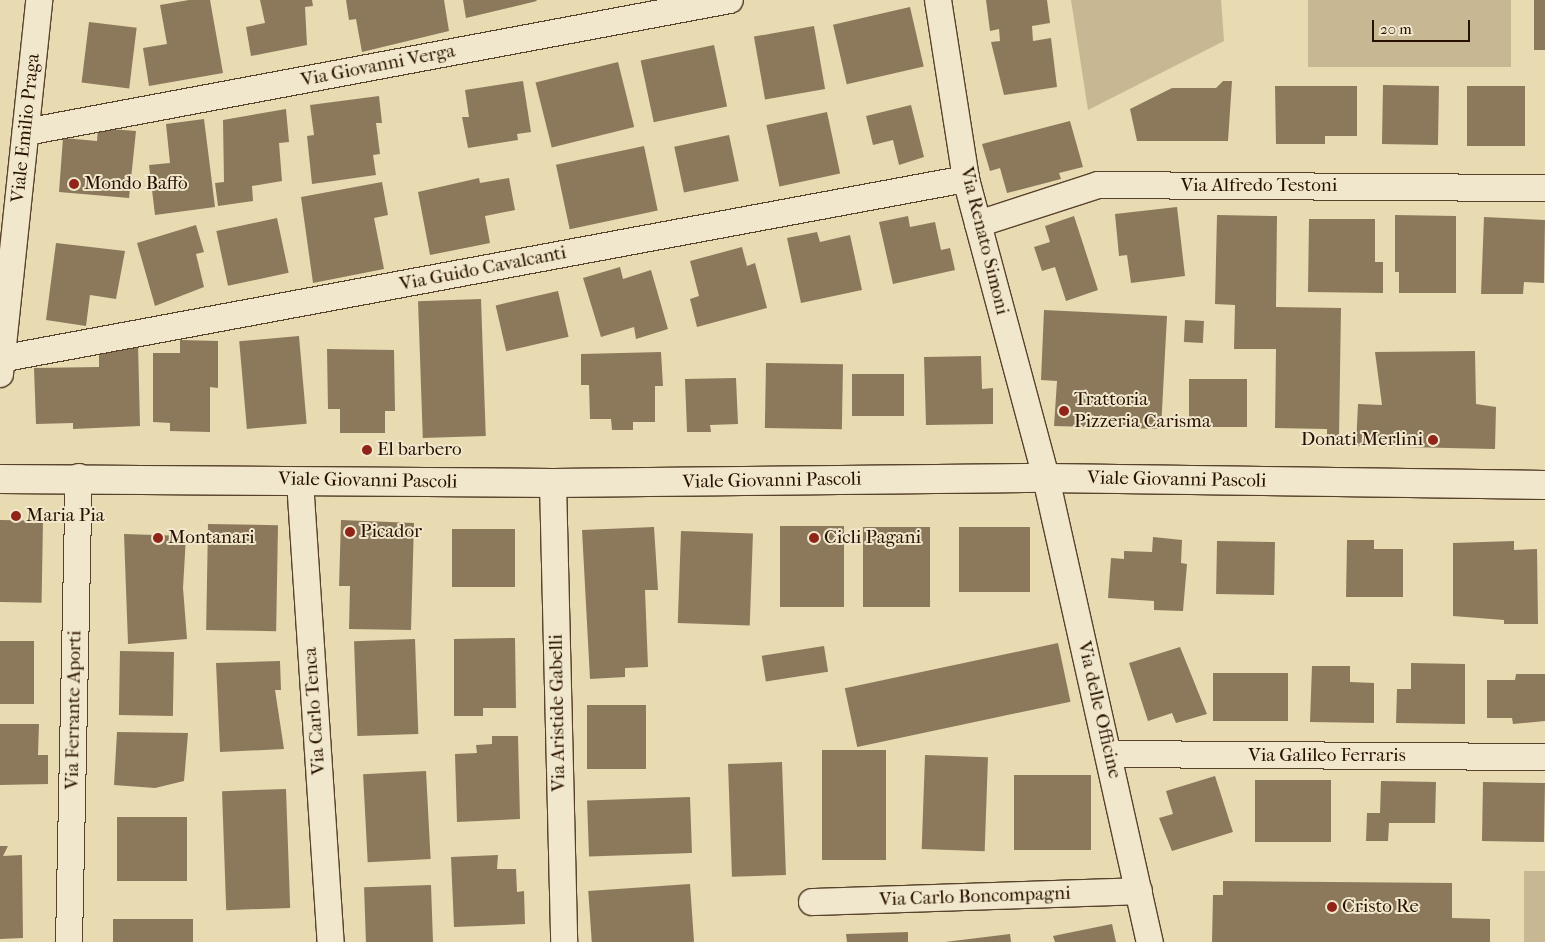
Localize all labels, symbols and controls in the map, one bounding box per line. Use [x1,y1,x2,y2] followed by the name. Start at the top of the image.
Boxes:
[1375,10,1472,42] scale bar
[1380,20,1412,38] text: 20 m
[299,40,457,92] street label: Via Giovanni Verga
[7,52,45,204] street label: Viale Emilio Praga
[955,165,1013,317] street label: Via Renato Simoni
[84,173,188,195] place label: Mondo Baffo
[1181,175,1337,197] street label: Via Alfredo Testoni
[68,178,80,190] marker: Mondo Baffo
[398,242,568,296] street label: Via Guido Cavalcanti
[1074,389,1211,433] place label: Trattoria Pizzeria Carisma
[1058,405,1070,417] marker: Trattoria Pizzeria Carisma
[1301,429,1423,451] place label: Donati Merlini
[1427,434,1439,446] marker: Donati Merlini
[377,439,462,461] place label: El barbero
[361,444,373,456] marker: El barbero
[1087,467,1267,493] street label: Viale Giovanni Pascoli
[278,468,458,494] street label: Viale Giovanni Pascoli
[682,468,862,494] street label: Viale Giovanni Pascoli
[26,505,105,527] place label: Maria Pia
[10,510,22,522] marker: Maria Pia
[360,521,422,543] place label: Picador
[344,526,356,538] marker: Picador
[168,527,255,549] place label: Montanari
[824,527,921,549] place label: Cicli Pagani
[152,532,164,544] marker: Montanari
[808,532,820,544] marker: Cicli Pagani
[61,630,87,790] street label: Via Ferrante Aporti
[545,634,571,792] street label: Via Aristide Gabelli
[1072,639,1126,781] street label: Via delle Officine
[299,646,331,776] street label: Via Carlo Tenca
[1248,745,1406,767] street label: Via Galileo Ferraris
[879,882,1071,912] street label: Via Carlo Boncompagni
[1342,896,1419,918] place label: Cristo Re
[1326,901,1338,913] marker: Cristo Re

